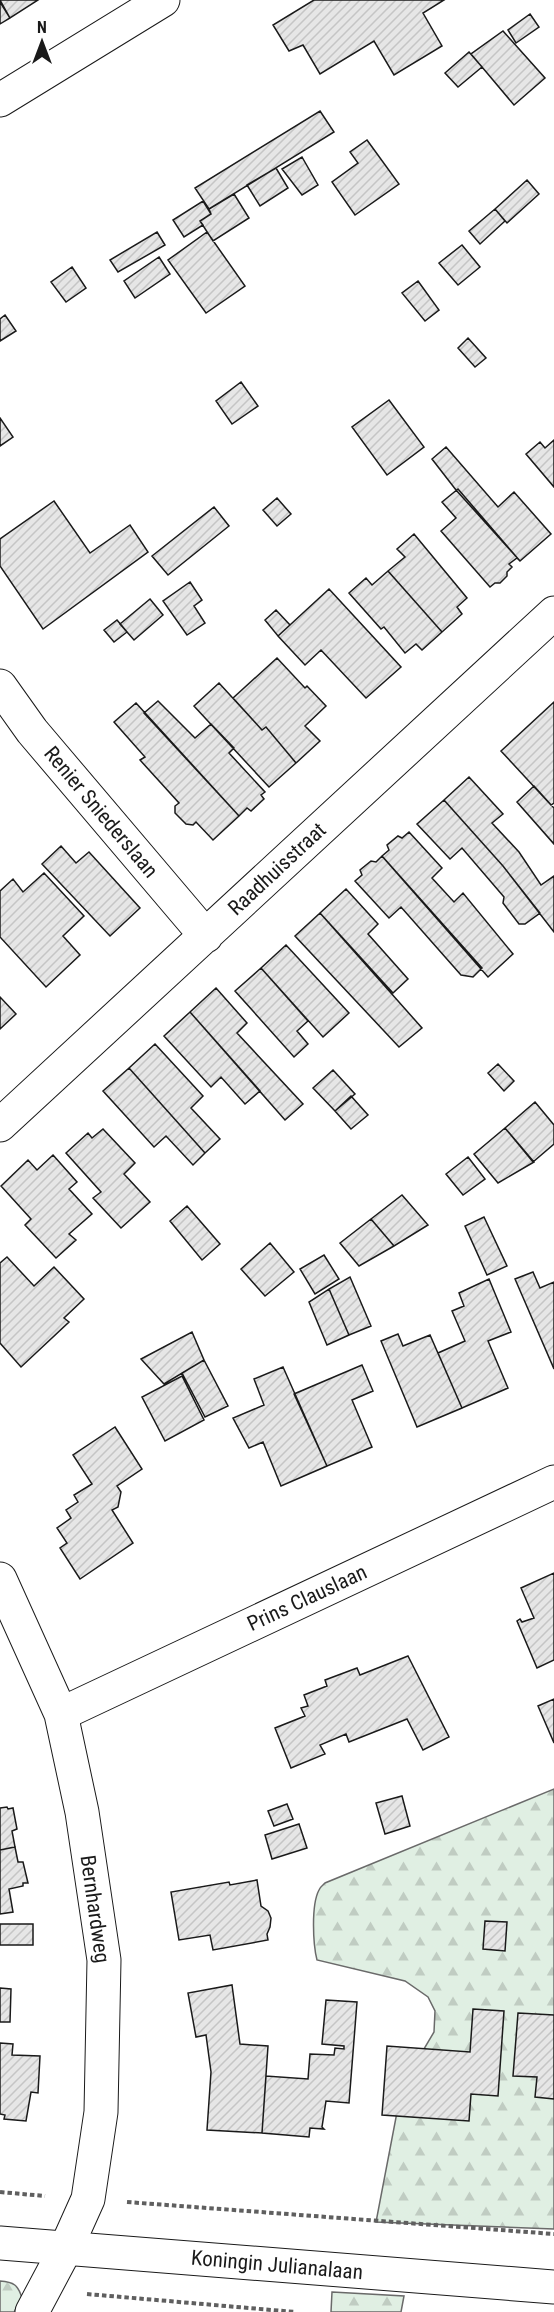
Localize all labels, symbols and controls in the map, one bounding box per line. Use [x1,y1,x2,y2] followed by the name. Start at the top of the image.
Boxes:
[12,12,72,72] north arrow
[37,18,47,37] text: N
[39,741,163,883] street label: Renier Sniederslaan
[223,818,331,920] street label: Raadhuisstraat
[243,1560,371,1636] street label: Prins Clauslaan
[76,1854,114,1964] street label: Bernhardweg
[190,2246,364,2284] street label: Koningin Julianalaan

